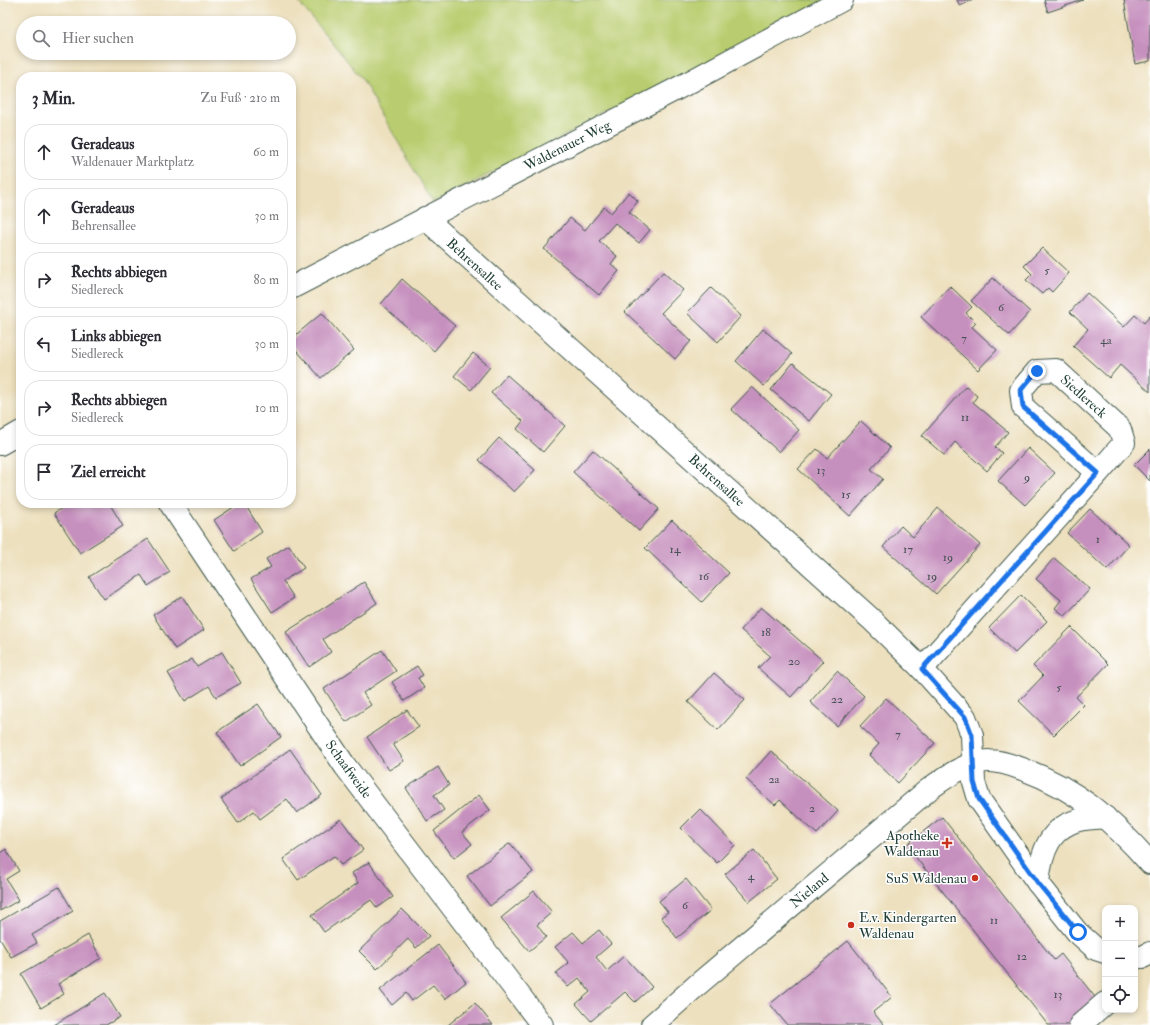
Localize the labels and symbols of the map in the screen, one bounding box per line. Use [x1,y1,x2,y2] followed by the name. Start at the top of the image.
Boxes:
[520,116,614,175] street label: Waldenauer Weg
[443,235,506,294] street label: Behrensallee
[1044,263,1050,278] house number: 5
[998,300,1005,315] house number: 6
[961,331,967,346] house number: 7
[1100,333,1113,348] house number: 4a
[1028,362,1046,380] route end
[1057,371,1111,422] street label: Siedlereck
[961,410,969,425] house number: 11
[685,451,748,510] street label: Behrensallee
[817,463,825,478] house number: 13
[1023,470,1030,485] house number: 9
[841,487,851,502] house number: 15
[1096,532,1100,547] house number: 1
[670,542,681,557] house number: 14
[903,542,913,557] house number: 17
[943,550,953,565] house number: 19
[699,569,710,584] house number: 16
[927,569,937,584] house number: 19
[761,625,771,640] house number: 18
[788,654,800,669] house number: 20
[1056,680,1062,695] house number: 5
[831,692,843,707] house number: 22
[895,727,901,742] house number: 7
[322,737,375,802] street label: Schaafweide
[768,772,781,787] house number: 2a
[809,801,815,816] house number: 2
[883,827,939,860] place label: Apotheke Waldenau
[942,838,952,848] marker: Apotheke Waldenau
[748,869,755,884] house number: 4
[786,869,832,911] street label: Nieland
[886,870,967,887] place label: SuS Waldenau
[970,873,980,883] marker: SuS Waldenau
[682,898,689,913] house number: 6
[858,909,957,942] place label: E.v. Kindergarten Waldenau
[990,913,998,928] house number: 11
[846,920,856,930] marker: E.v. Kindergarten Waldenau
[1069,923,1087,941] route start
[1017,949,1027,964] house number: 12
[1054,987,1062,1002] house number: 13

